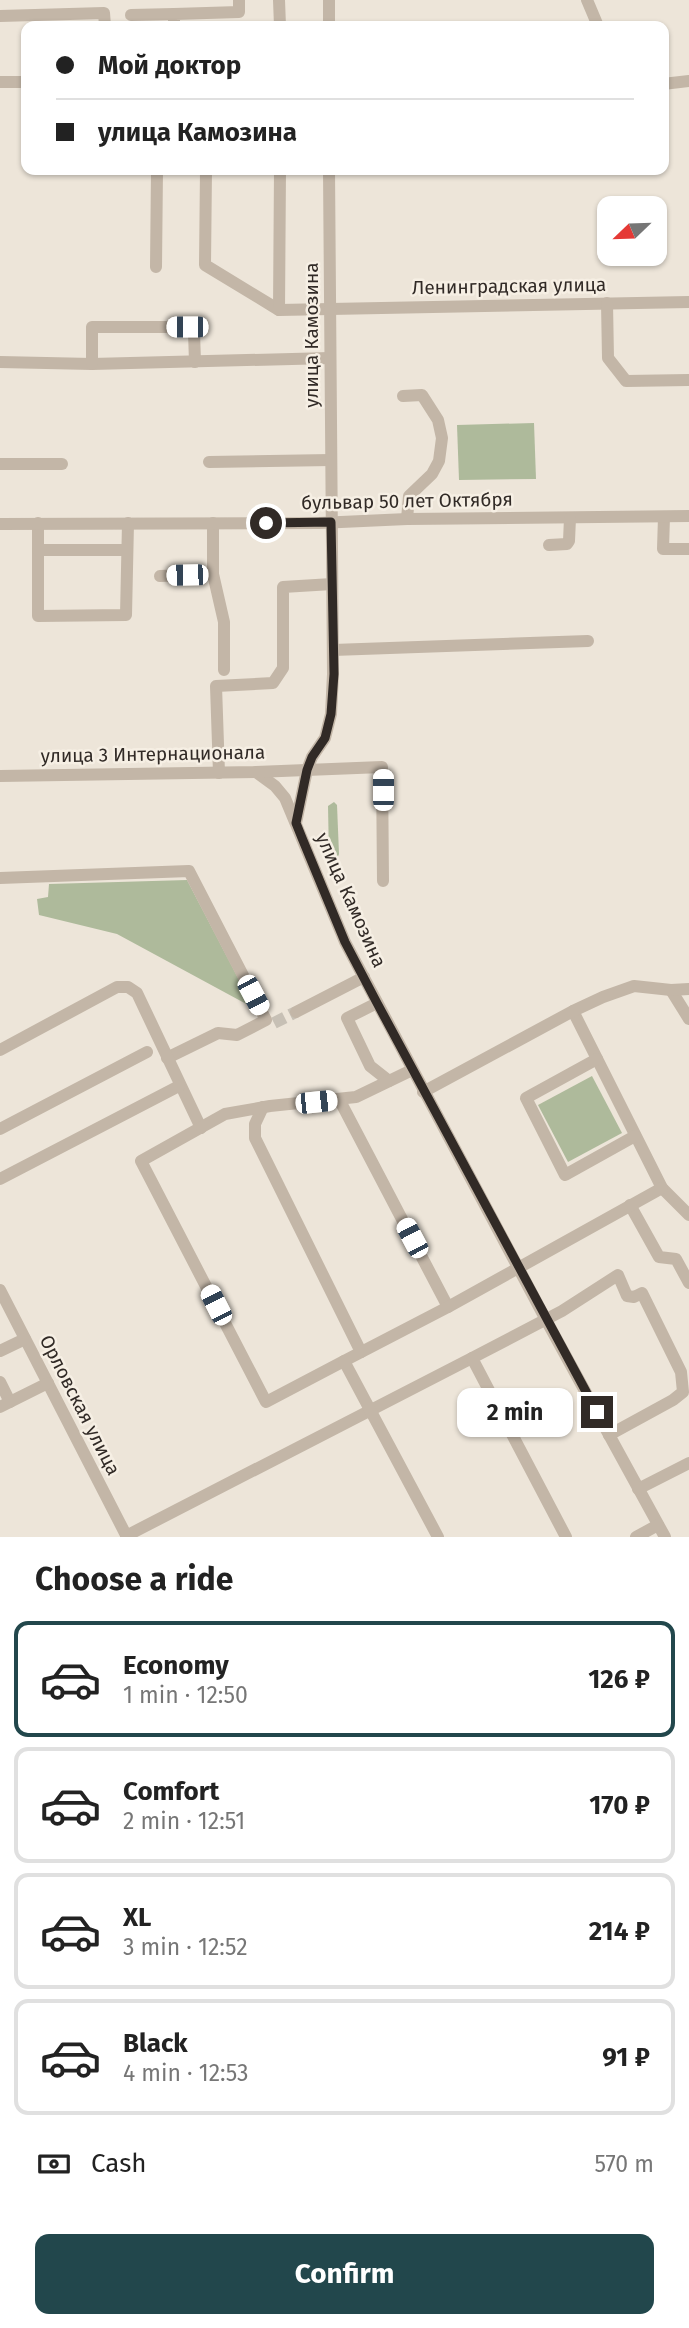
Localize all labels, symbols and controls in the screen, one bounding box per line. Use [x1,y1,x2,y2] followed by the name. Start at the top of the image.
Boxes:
[98,50,241,81] text: Мой доктор
[98,117,297,148] text: улица Камозина
[597,196,667,266] north arrow
[597,196,667,266] map controls
[300,262,323,408] street label: улица Камозина
[412,273,606,299] street label: Ленинградская улица
[167,317,209,338] car
[301,488,513,514] street label: бульвар 50 лет Октября
[250,507,282,539] route start
[166,564,209,586] car
[41,741,265,767] street label: улица 3 Интернационала
[373,769,394,811] car
[311,829,391,971] street label: улица Камозина
[234,972,273,1018] car
[295,1089,338,1115] car
[393,1215,432,1261] car
[198,1282,235,1328] car
[35,1331,125,1479] street label: Орловская улица
[457,1388,572,1436] callout: 2 min
[581,1396,613,1428] route end
[487,1398,543,1426] text: 2 min
[35,1560,233,1598] text: Choose a ride
[39,1648,102,1711] icon: car
[123,1650,229,1681] text: Economy
[588,1664,650,1695] text: 126 ₽
[123,1681,248,1709] text: 1 min · 12:50
[39,1774,102,1837] icon: car
[123,1776,219,1807] text: Comfort
[589,1790,650,1821] text: 170 ₽
[123,1807,245,1835] text: 2 min · 12:51
[39,1900,102,1963] icon: car
[123,1902,151,1933] text: XL
[589,1916,650,1947] text: 214 ₽
[123,1933,248,1961] text: 3 min · 12:52
[39,2026,102,2089] icon: car
[123,2028,188,2059] text: Black
[602,2042,650,2073] text: 91 ₽
[123,2059,249,2087] text: 4 min · 12:53
[35,2145,73,2183] icon: cash
[91,2148,147,2179] text: Cash
[594,2150,654,2178] text: 570 m
[35,2234,654,2314] button: Confirm

